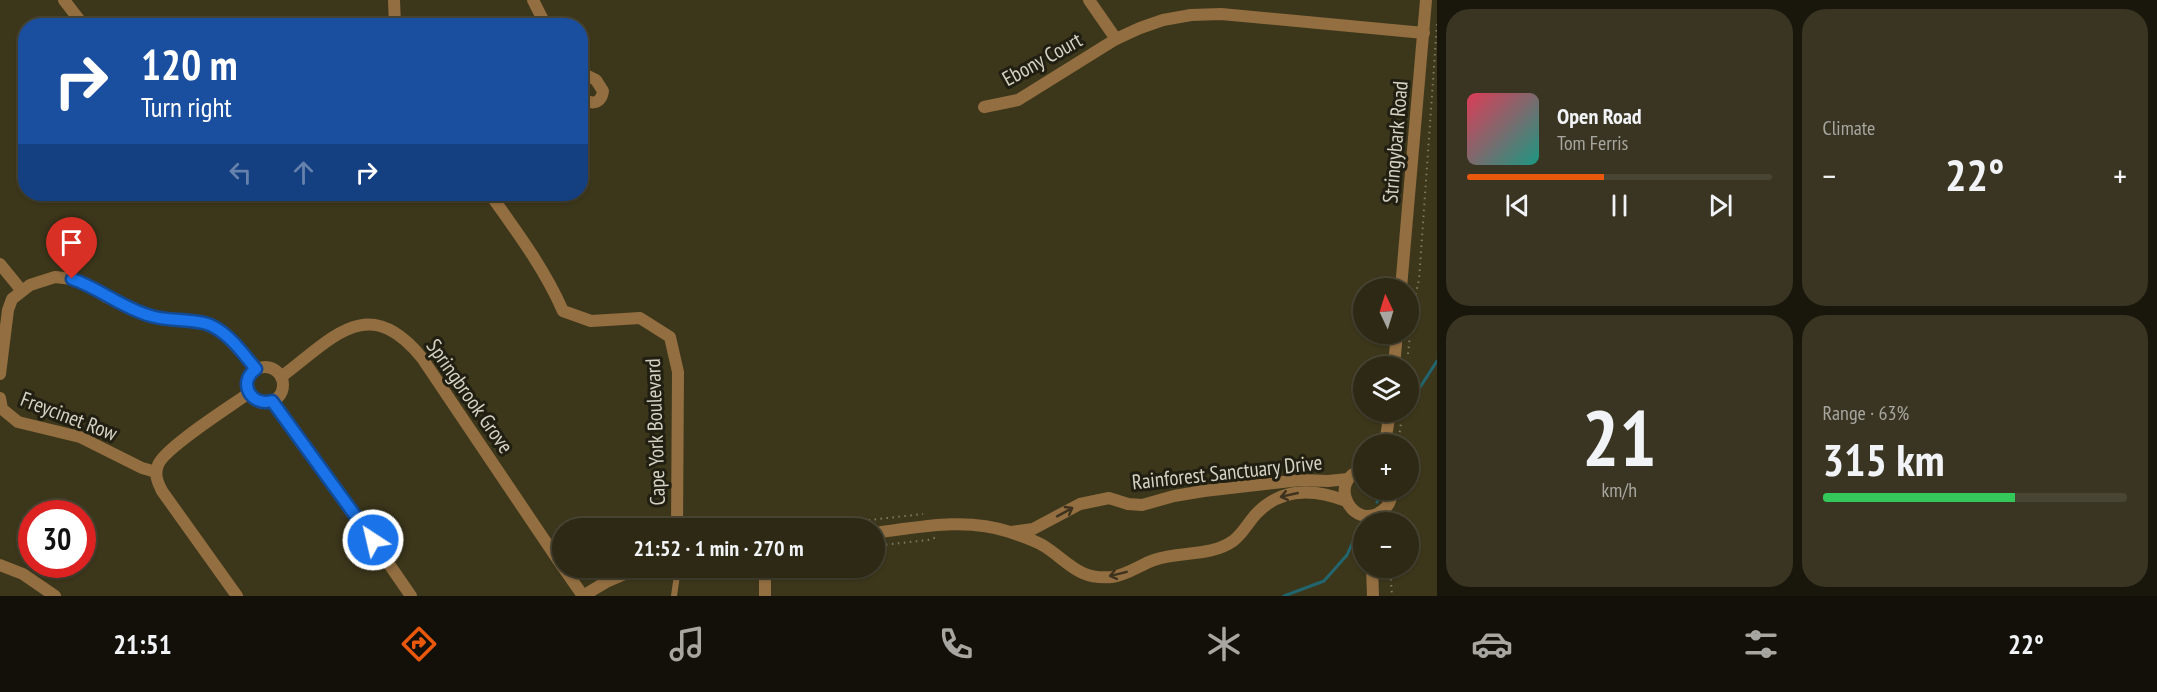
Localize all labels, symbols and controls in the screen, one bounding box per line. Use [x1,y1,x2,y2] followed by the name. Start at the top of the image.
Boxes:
[997,26,1087,92] street label: Ebony Court
[141,37,238,92] text: 120 m
[42,42,120,120] icon: right
[1376,80,1414,204] street label: Stringybark Road
[141,90,232,124] text: Turn right
[1557,102,1642,130] text: Open Road
[1823,115,1875,141] text: Climate
[1557,130,1628,156] text: Tom Ferris
[1945,145,2004,203] text: 22°
[1823,154,1836,197] text: −
[2113,154,2127,197] text: +
[224,156,257,189] icon: left
[287,156,320,189] icon: ahead
[350,156,383,189] icon: right
[1501,189,1534,222] icon: previous
[1603,189,1636,222] icon: pause
[1704,189,1737,222] icon: next
[46,217,97,279] pin
[55,226,88,259] icon: arrive
[1353,278,1419,344] north arrow
[1353,278,1419,578] map controls
[421,334,519,458] street label: Springbrook Grove
[1353,356,1419,422] button: layers
[639,358,671,506] street label: Cape York Boulevard
[17,385,122,447] street label: Freycinet Row
[1582,387,1657,488] text: 21
[1823,400,1909,426] text: Range · 63%
[1823,430,1945,488] text: 315 km
[1353,434,1419,500] button: +
[1130,449,1324,495] street label: Rainforest Sanctuary Drive
[1602,477,1637,503] text: km/h
[1280,490,1299,501] one-way arrow
[18,500,96,578] speed limit sign: 30
[1056,506,1073,518] one-way arrow
[341,508,405,572] position arrow
[1353,512,1419,578] button: −
[633,534,804,562] text: 21:52 · 1 min · 270 m
[1109,569,1128,581] one-way arrow
[398,623,440,665] icon: directions
[666,623,708,665] icon: music
[935,623,977,665] icon: phone
[1203,623,1245,665] icon: climate
[1471,623,1513,665] icon: car
[1740,623,1782,665] icon: filters
[113,627,172,661] text: 21:51
[2008,627,2044,661] text: 22°

